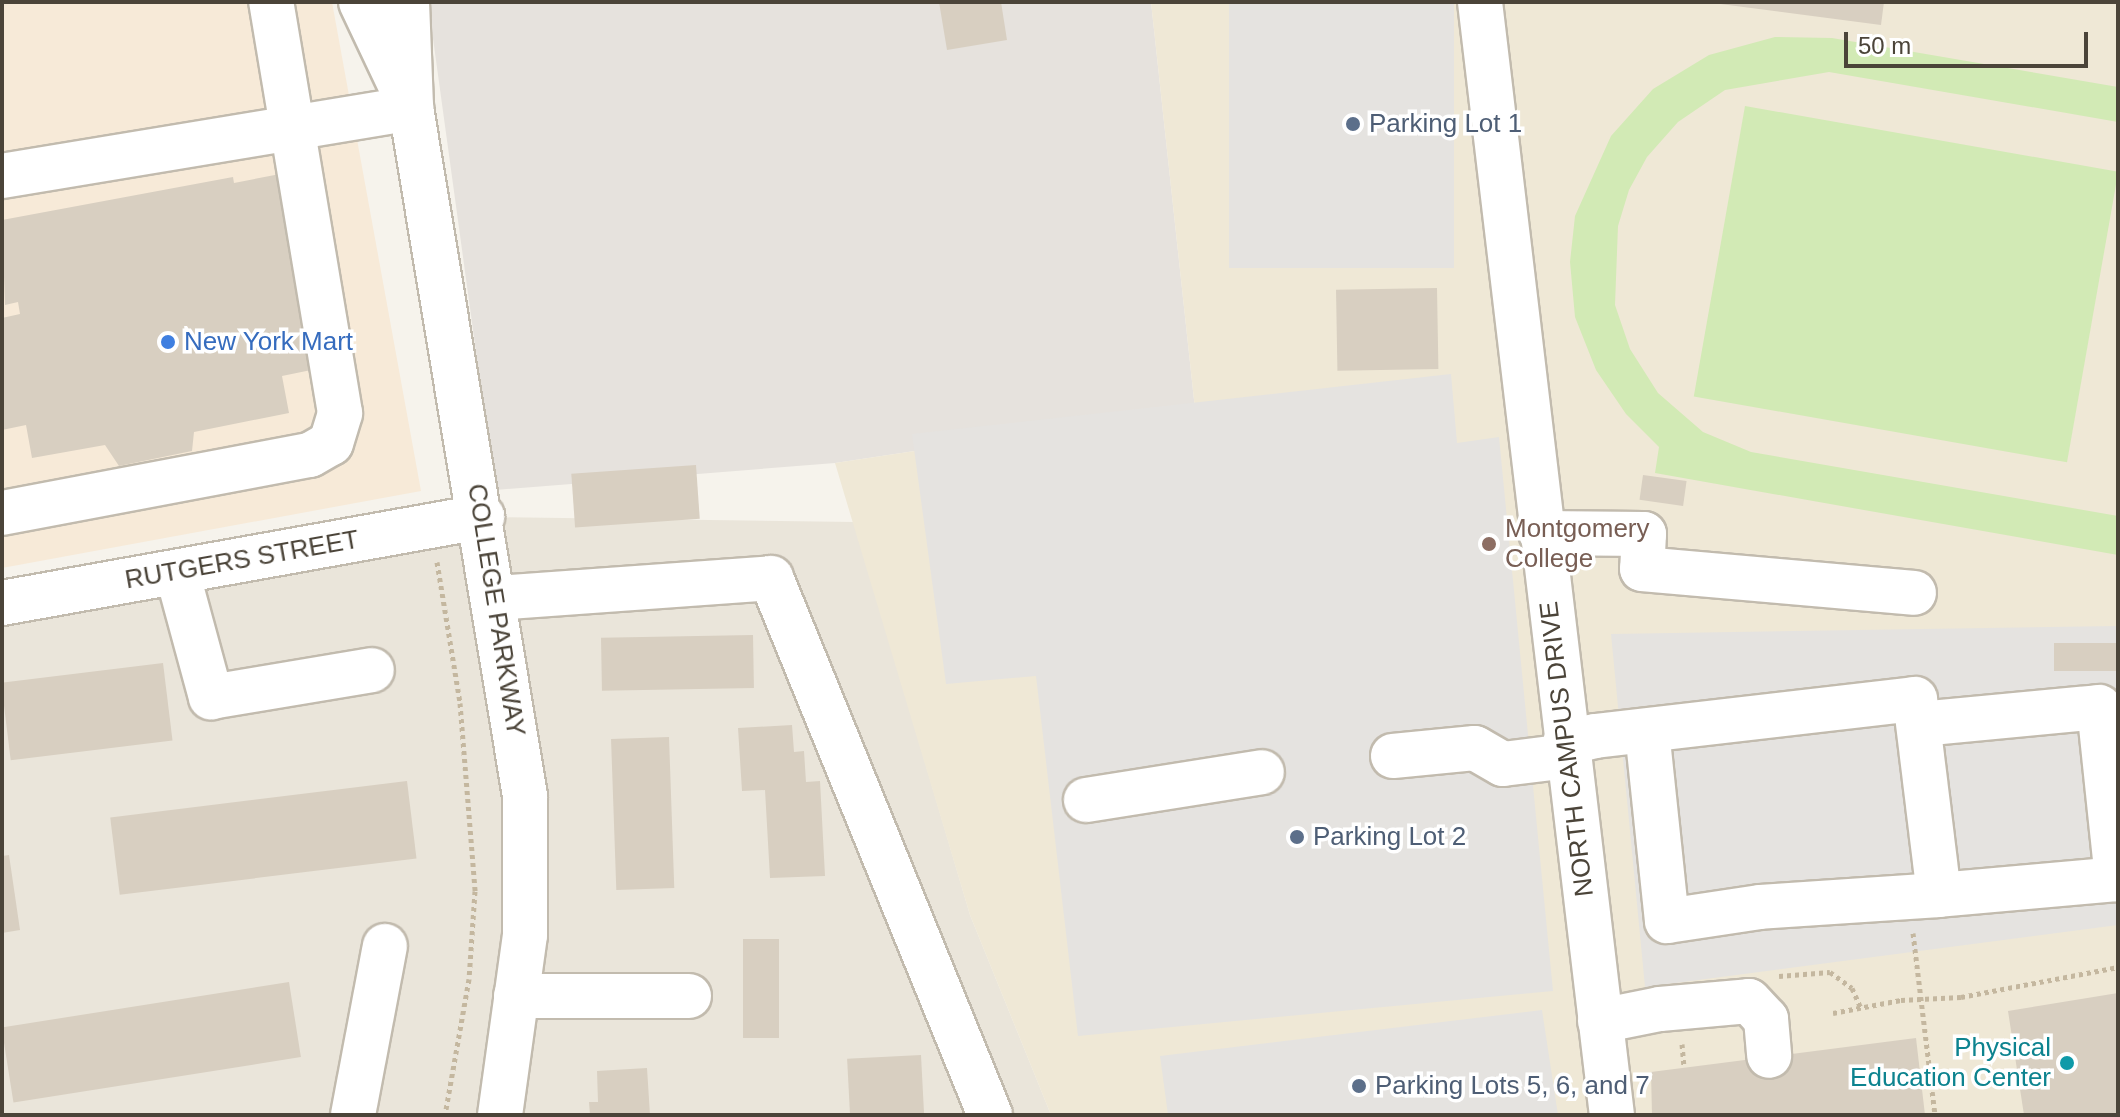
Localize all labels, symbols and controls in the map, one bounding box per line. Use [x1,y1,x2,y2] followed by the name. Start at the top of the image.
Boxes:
[1848,16,2092,66] scale bar
[1858,32,1911,59] text: 50 m
[1369,108,1522,140] place label: Parking Lot 1
[1344,115,1362,133] marker: Parking Lot 1
[184,326,354,358] place label: New York Mart
[159,333,177,351] marker: New York Mart
[461,482,531,738] street label: COLLEGE PARKWAY
[1505,513,1649,574] place label: Montgomery College
[123,524,361,596] street label: RUTGERS STREET
[1480,535,1498,553] marker: Montgomery College
[1533,600,1601,898] street label: NORTH CAMPUS DRIVE
[1313,821,1466,853] place label: Parking Lot 2
[1288,828,1306,846] marker: Parking Lot 2
[1850,1032,2051,1094] place label: Physical Education Center
[2058,1054,2076,1072] marker: Physical Education Center
[1375,1070,1650,1102] place label: Parking Lots 5, 6, and 7
[1350,1077,1368,1095] marker: Parking Lots 5, 6, and 7

